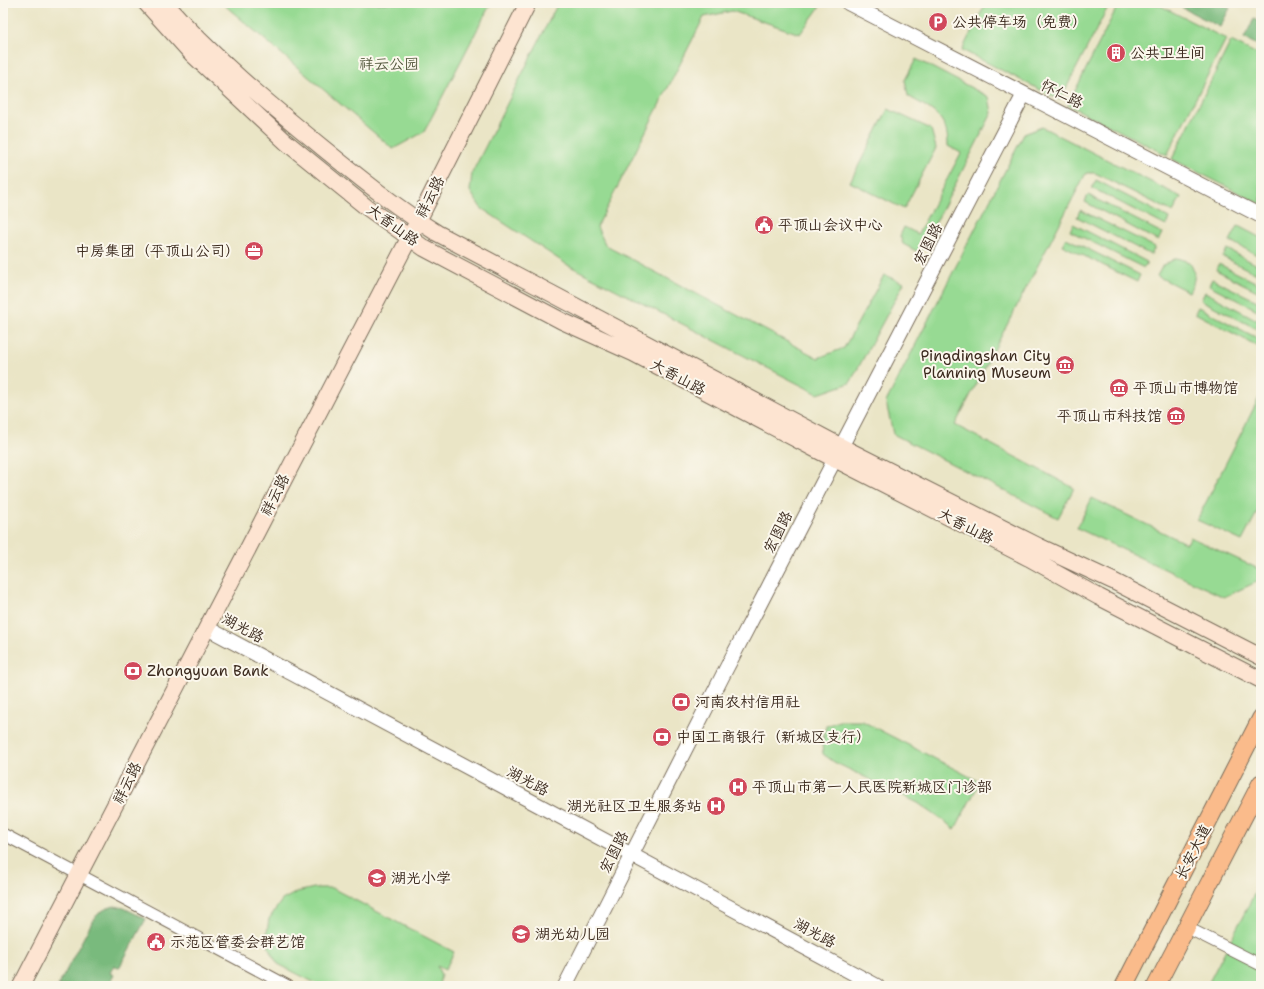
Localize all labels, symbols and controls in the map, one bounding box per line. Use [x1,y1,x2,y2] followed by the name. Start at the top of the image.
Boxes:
[927,11,949,33] parking icon: 公共停车场（免费）
[952,12,1087,32] place label: 公共停车场（免费）
[1105,42,1127,64] building icon: 公共卫生间
[1130,43,1205,63] place label: 公共卫生间
[359,54,419,74] park label: 祥云公园
[1037,75,1087,113] street label: 怀仁路
[411,172,449,222] street label: 祥云路
[363,199,423,251] street label: 大香山路
[753,214,775,236] public building icon: 平顶山会议中心
[778,215,883,235] place label: 平顶山会议中心
[909,219,947,269] street label: 宏图路
[243,240,265,262] office icon: 中房集团（平顶山公司）
[75,241,240,261] place label: 中房集团（平顶山公司）
[920,346,1051,383] place label: Pingdingshan City Planning Museum
[647,354,709,400] street label: 大香山路
[1054,354,1076,376] museum icon: Pingdingshan City Planning Museum
[1108,377,1130,399] museum icon: 平顶山市博物馆
[1133,378,1238,398] place label: 平顶山市博物馆
[1165,405,1187,427] museum icon: 平顶山市科技馆
[1057,406,1162,426] place label: 平顶山市科技馆
[256,470,294,520] street label: 祥云路
[935,503,997,549] street label: 大香山路
[759,507,797,557] street label: 宏图路
[218,609,268,647] street label: 湖光路
[122,660,144,682] bank icon: Zhongyuan Bank
[147,661,269,681] place label: Zhongyuan Bank
[670,691,692,713] bank icon: 河南农村信用社
[695,692,800,712] place label: 河南农村信用社
[651,726,673,748] bank icon: 中国工商银行（新城区支行）
[676,727,871,747] place label: 中国工商银行（新城区支行）
[108,758,146,808] street label: 祥云路
[503,762,553,800] street label: 湖光路
[727,776,749,798] hospital icon: 平顶山市第一人民医院新城区门诊部
[752,777,992,797] place label: 平顶山市第一人民医院新城区门诊部
[705,795,727,817] hospital icon: 湖光社区卫生服务站
[567,796,702,816] place label: 湖光社区卫生服务站
[1170,821,1216,883] street label: 长安大道
[595,827,633,877] street label: 宏图路
[366,867,388,889] school or university icon: 湖光小学
[391,868,451,888] place label: 湖光小学
[790,914,840,952] street label: 湖光路
[510,923,532,945] school or university icon: 湖光幼儿园
[535,924,610,944] place label: 湖光幼儿园
[145,931,167,953] public building icon: 示范区管委会群艺馆
[170,932,305,952] place label: 示范区管委会群艺馆

